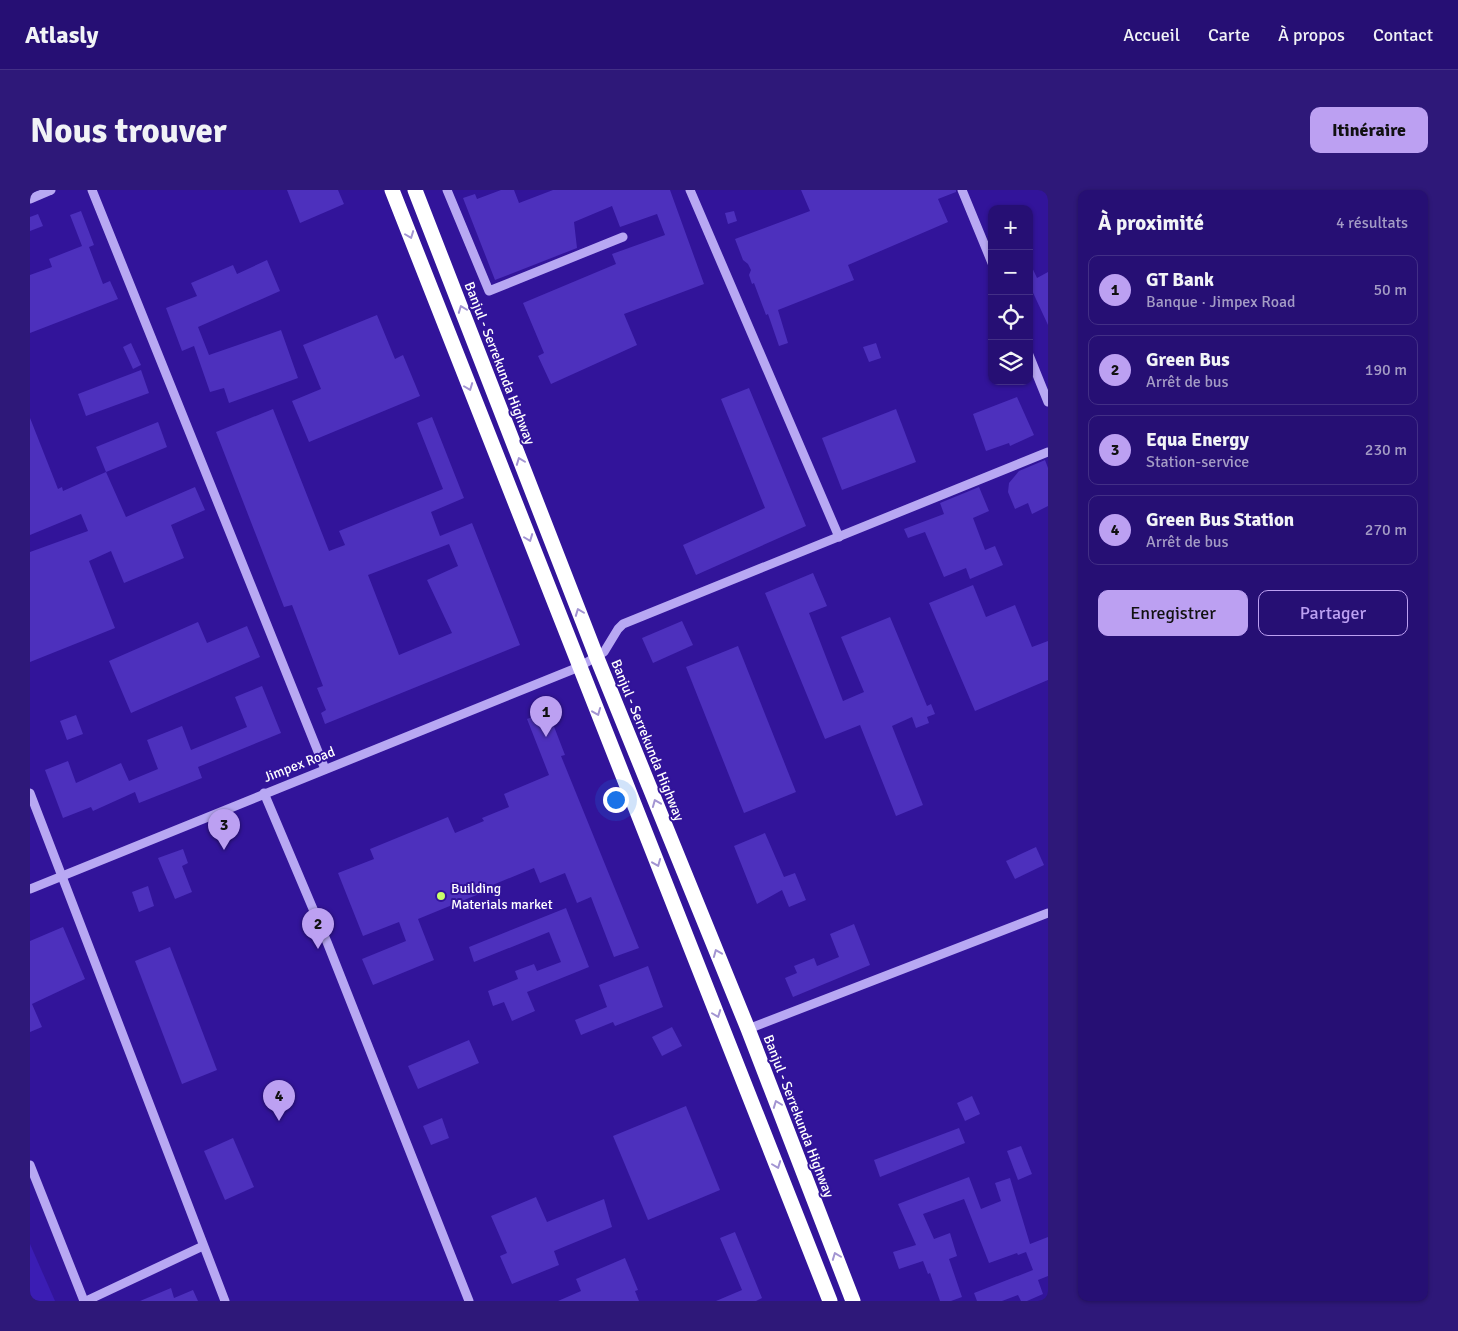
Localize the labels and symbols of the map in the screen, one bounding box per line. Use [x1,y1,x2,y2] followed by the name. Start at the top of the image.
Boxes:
[404,231,414,239] one-way arrow
[461,279,539,447] street label: Banjul - Serrekunda Highway
[457,306,467,314] one-way arrow
[464,382,474,390] one-way arrow
[516,457,527,466] one-way arrow
[523,533,533,542] one-way arrow
[575,608,586,617] one-way arrow
[607,657,688,824] street label: Banjul - Serrekunda Highway
[530,696,562,737] pin: 1
[591,707,602,716] one-way arrow
[261,743,337,786] street label: Jimpex Road
[603,787,629,813] your location
[651,799,661,807] one-way arrow
[208,809,240,850] pin: 3
[651,858,662,867] one-way arrow
[451,880,553,913] place label: Building Materials market
[435,890,447,902] marker: Building Materials market
[302,908,334,949] pin: 2
[713,949,723,958] one-way arrow
[711,1009,722,1018] one-way arrow
[760,1032,838,1200] street label: Banjul - Serrekunda Highway
[263,1080,295,1121] pin: 4
[773,1100,783,1109] one-way arrow
[771,1160,781,1169] one-way arrow
[832,1252,842,1260] one-way arrow

